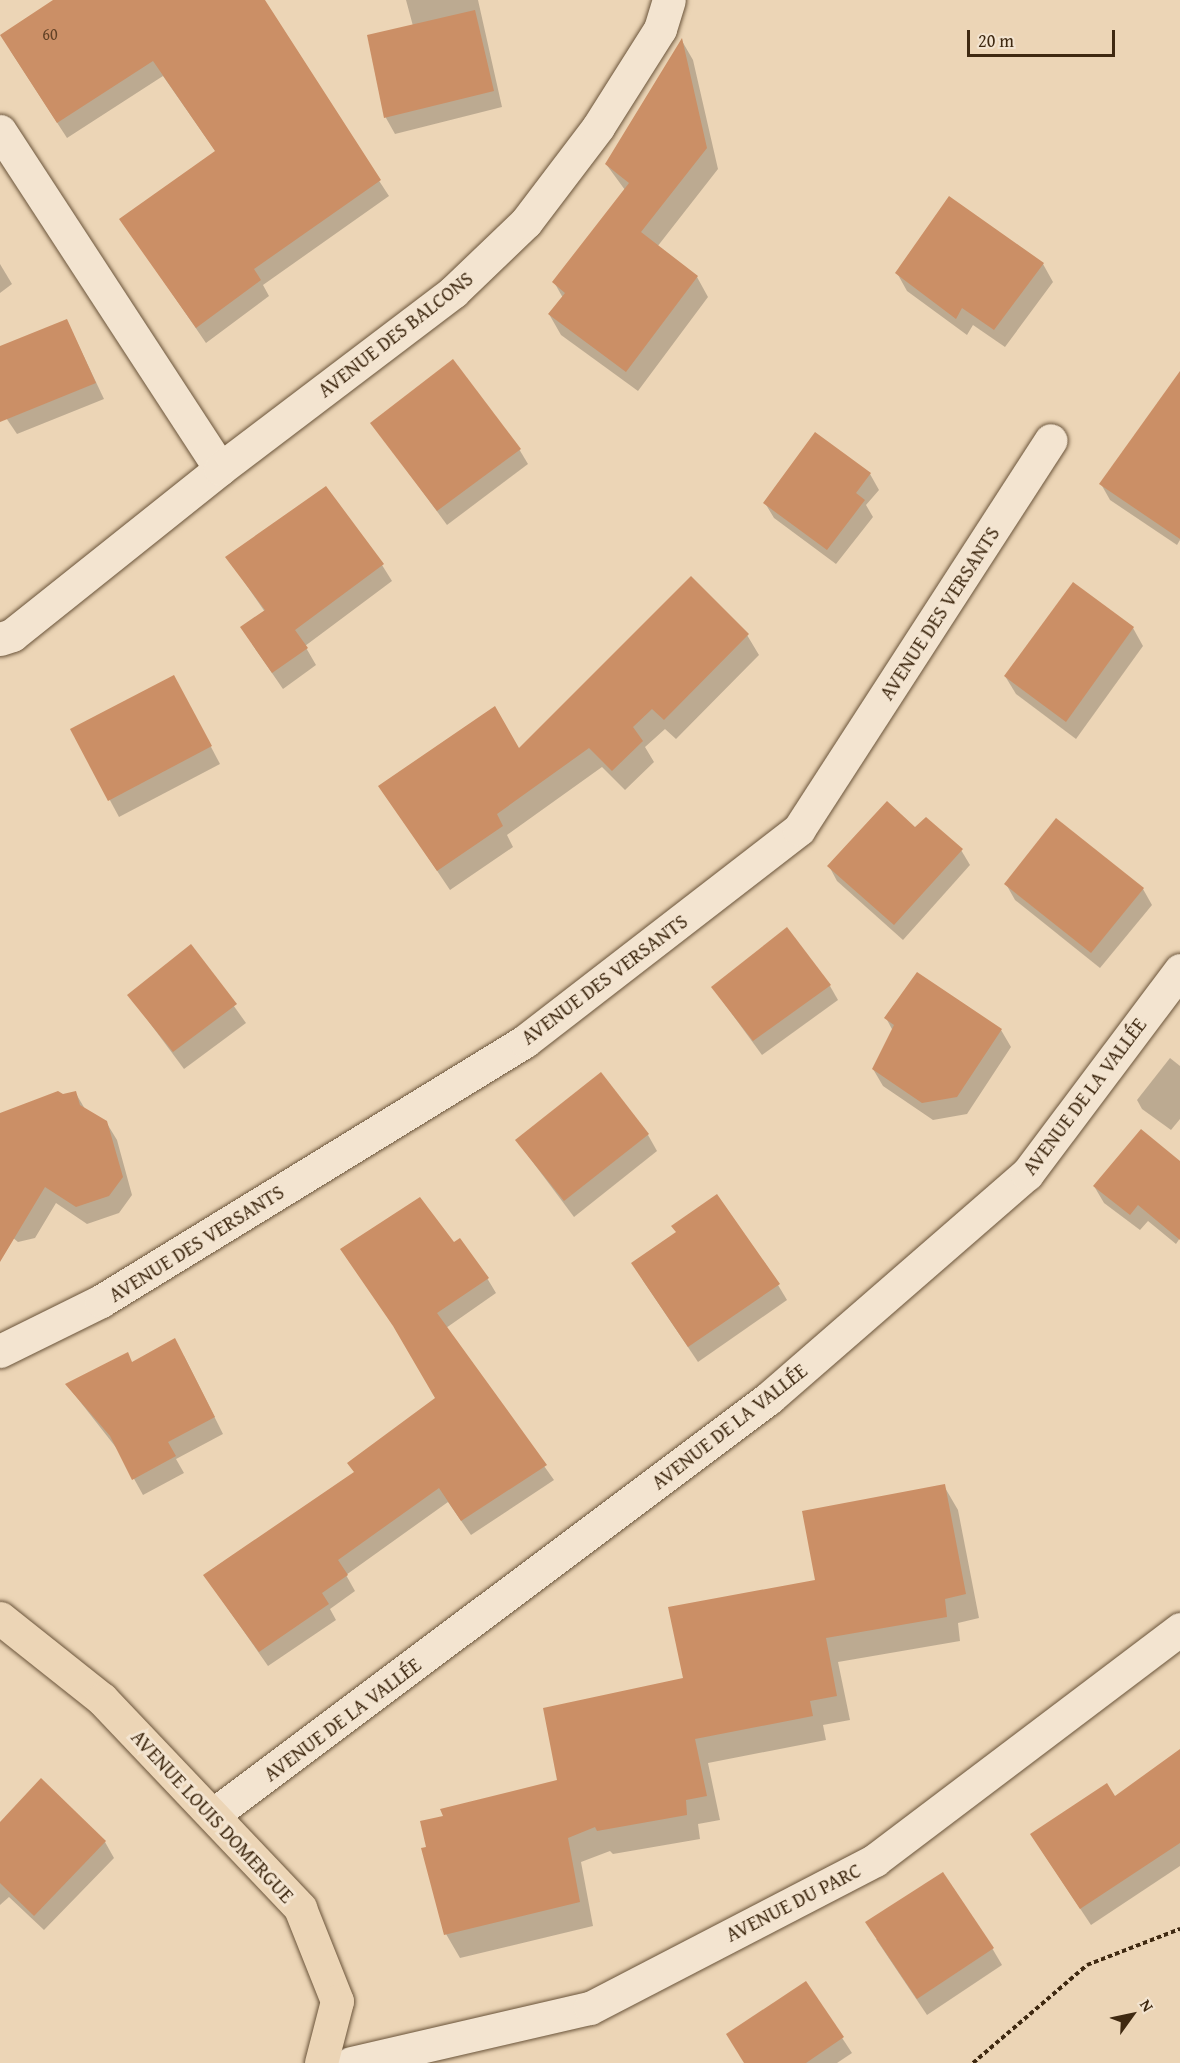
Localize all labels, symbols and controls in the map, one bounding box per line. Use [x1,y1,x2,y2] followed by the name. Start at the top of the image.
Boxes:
[970,18,1118,56] scale bar
[42,24,58,44] house number: 60
[978,27,1014,54] text: 20 m
[313,266,477,402] street label: AVENUE DES BALCONS
[874,522,1004,704] street label: AVENUE DES VERSANTS
[516,909,692,1049] street label: AVENUE DES VERSANTS
[1017,1013,1151,1179] street label: AVENUE DE LA VALLÉE
[104,1179,288,1307] street label: AVENUE DES VERSANTS
[647,1358,811,1494] street label: AVENUE DE LA VALLÉE
[259,1652,425,1786] street label: AVENUE DE LA VALLÉE
[127,1725,299,1907] street label: AVENUE LOUIS DOMERGUE
[721,1858,865,1946] street label: AVENUE DU PARC
[1102,1985,1162,2045] north arrow
[1134,1994,1160,2016] text: N

